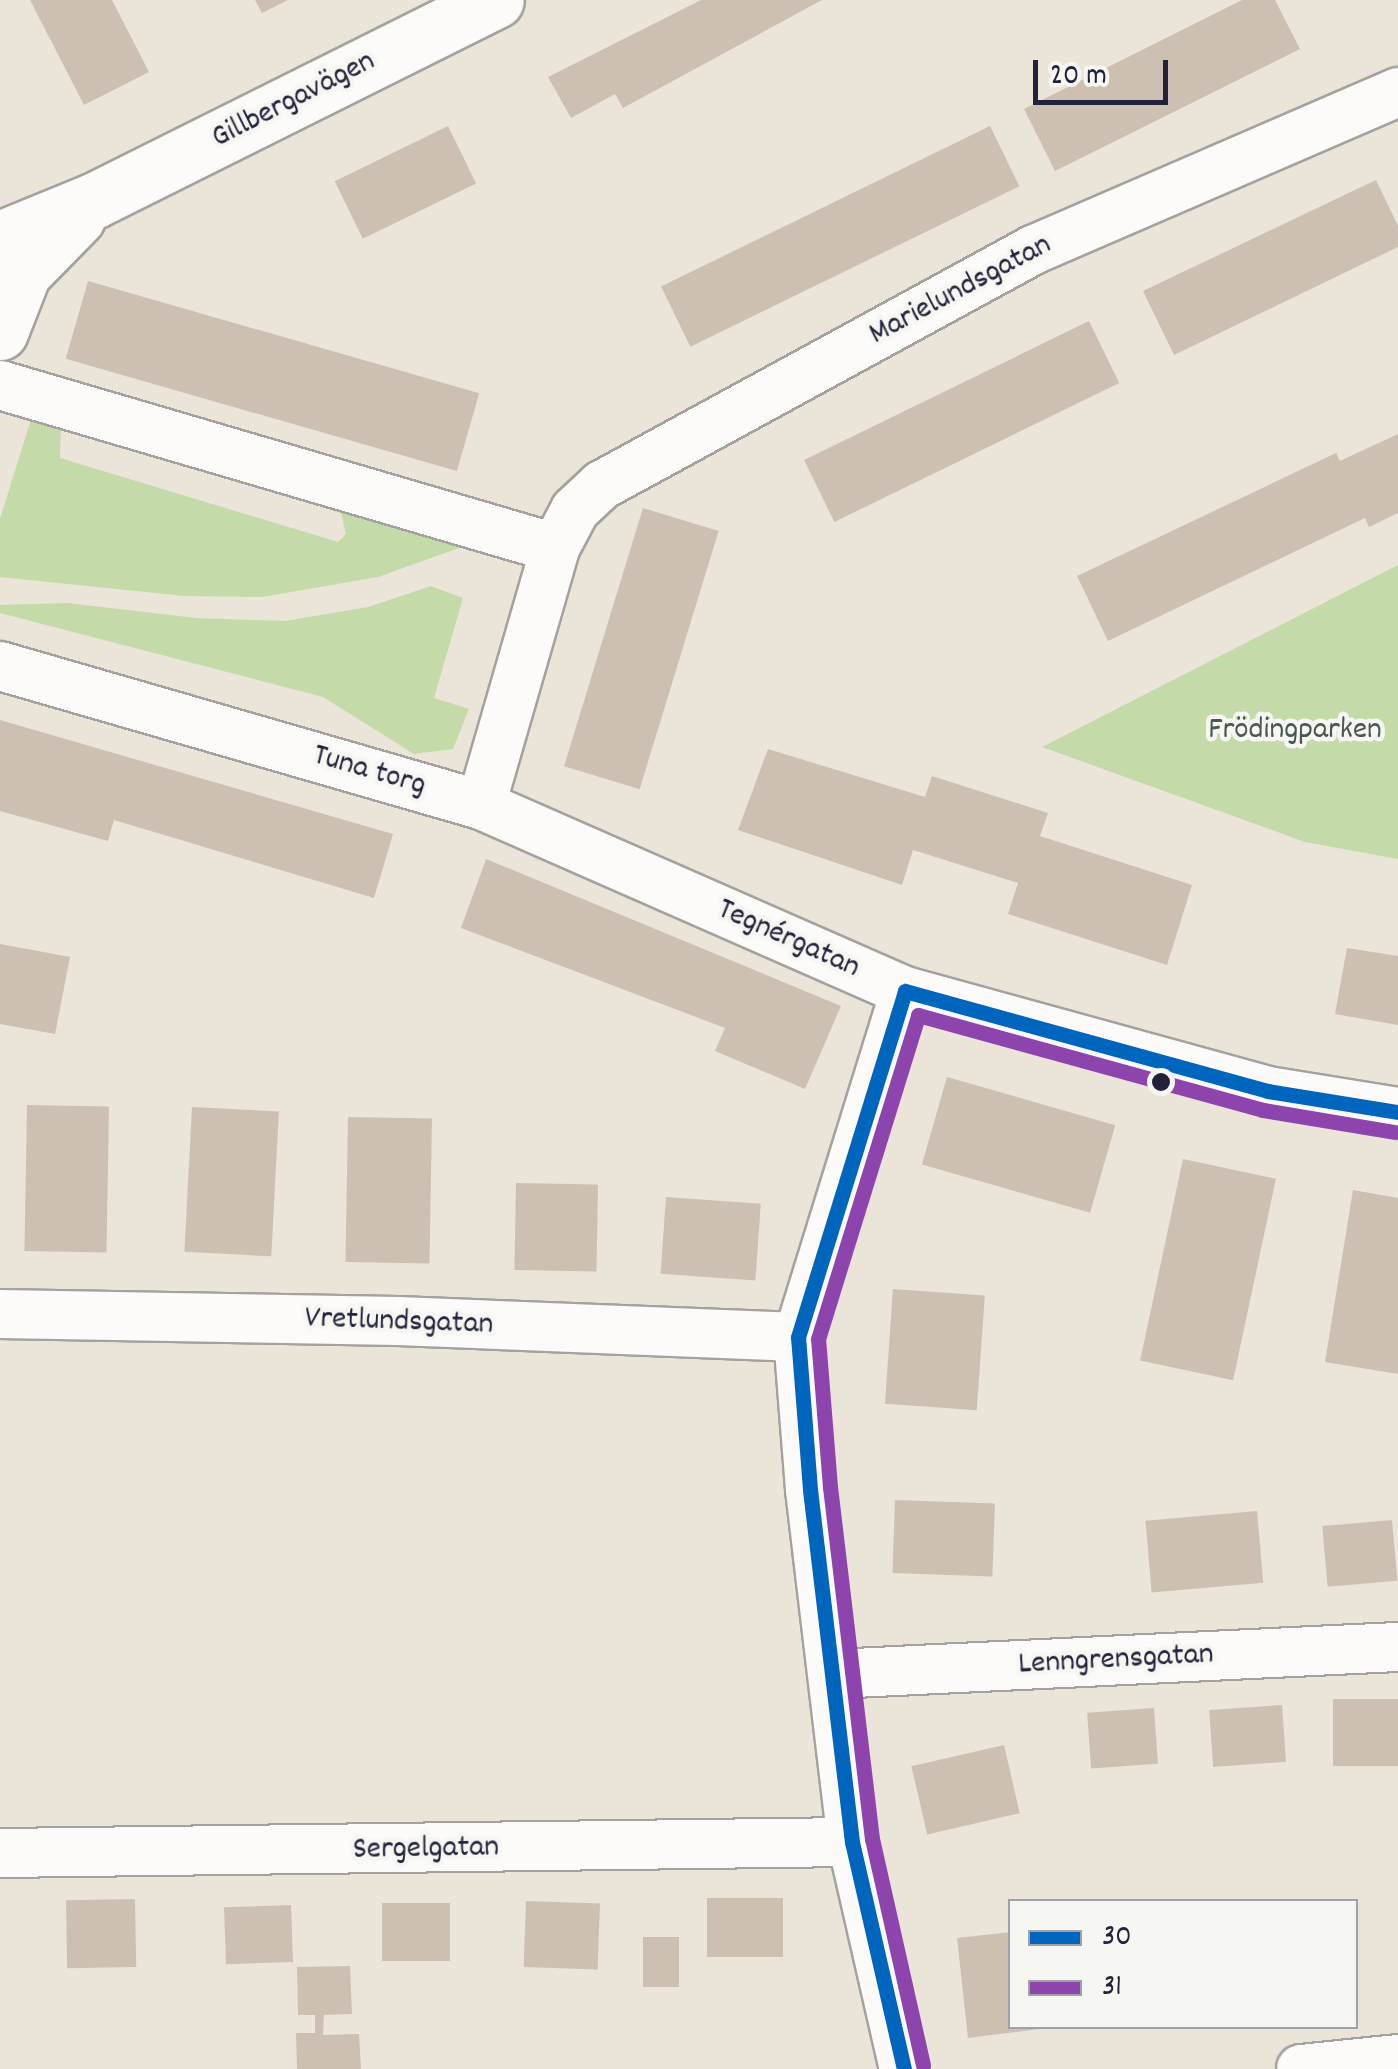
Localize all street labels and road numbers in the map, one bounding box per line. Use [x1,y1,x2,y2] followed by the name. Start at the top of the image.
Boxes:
[206,43,382,159] street label: Gillbergavägen
[863,227,1059,355] street label: Marielundsgatan
[308,738,430,806] street label: Tuna torg
[711,892,865,988] street label: Tegnérgatan
[304,1301,494,1345] street label: Vretlundsgatan
[1017,1637,1215,1685] street label: Lenngrensgatan
[352,1830,500,1870] street label: Sergelgatan

